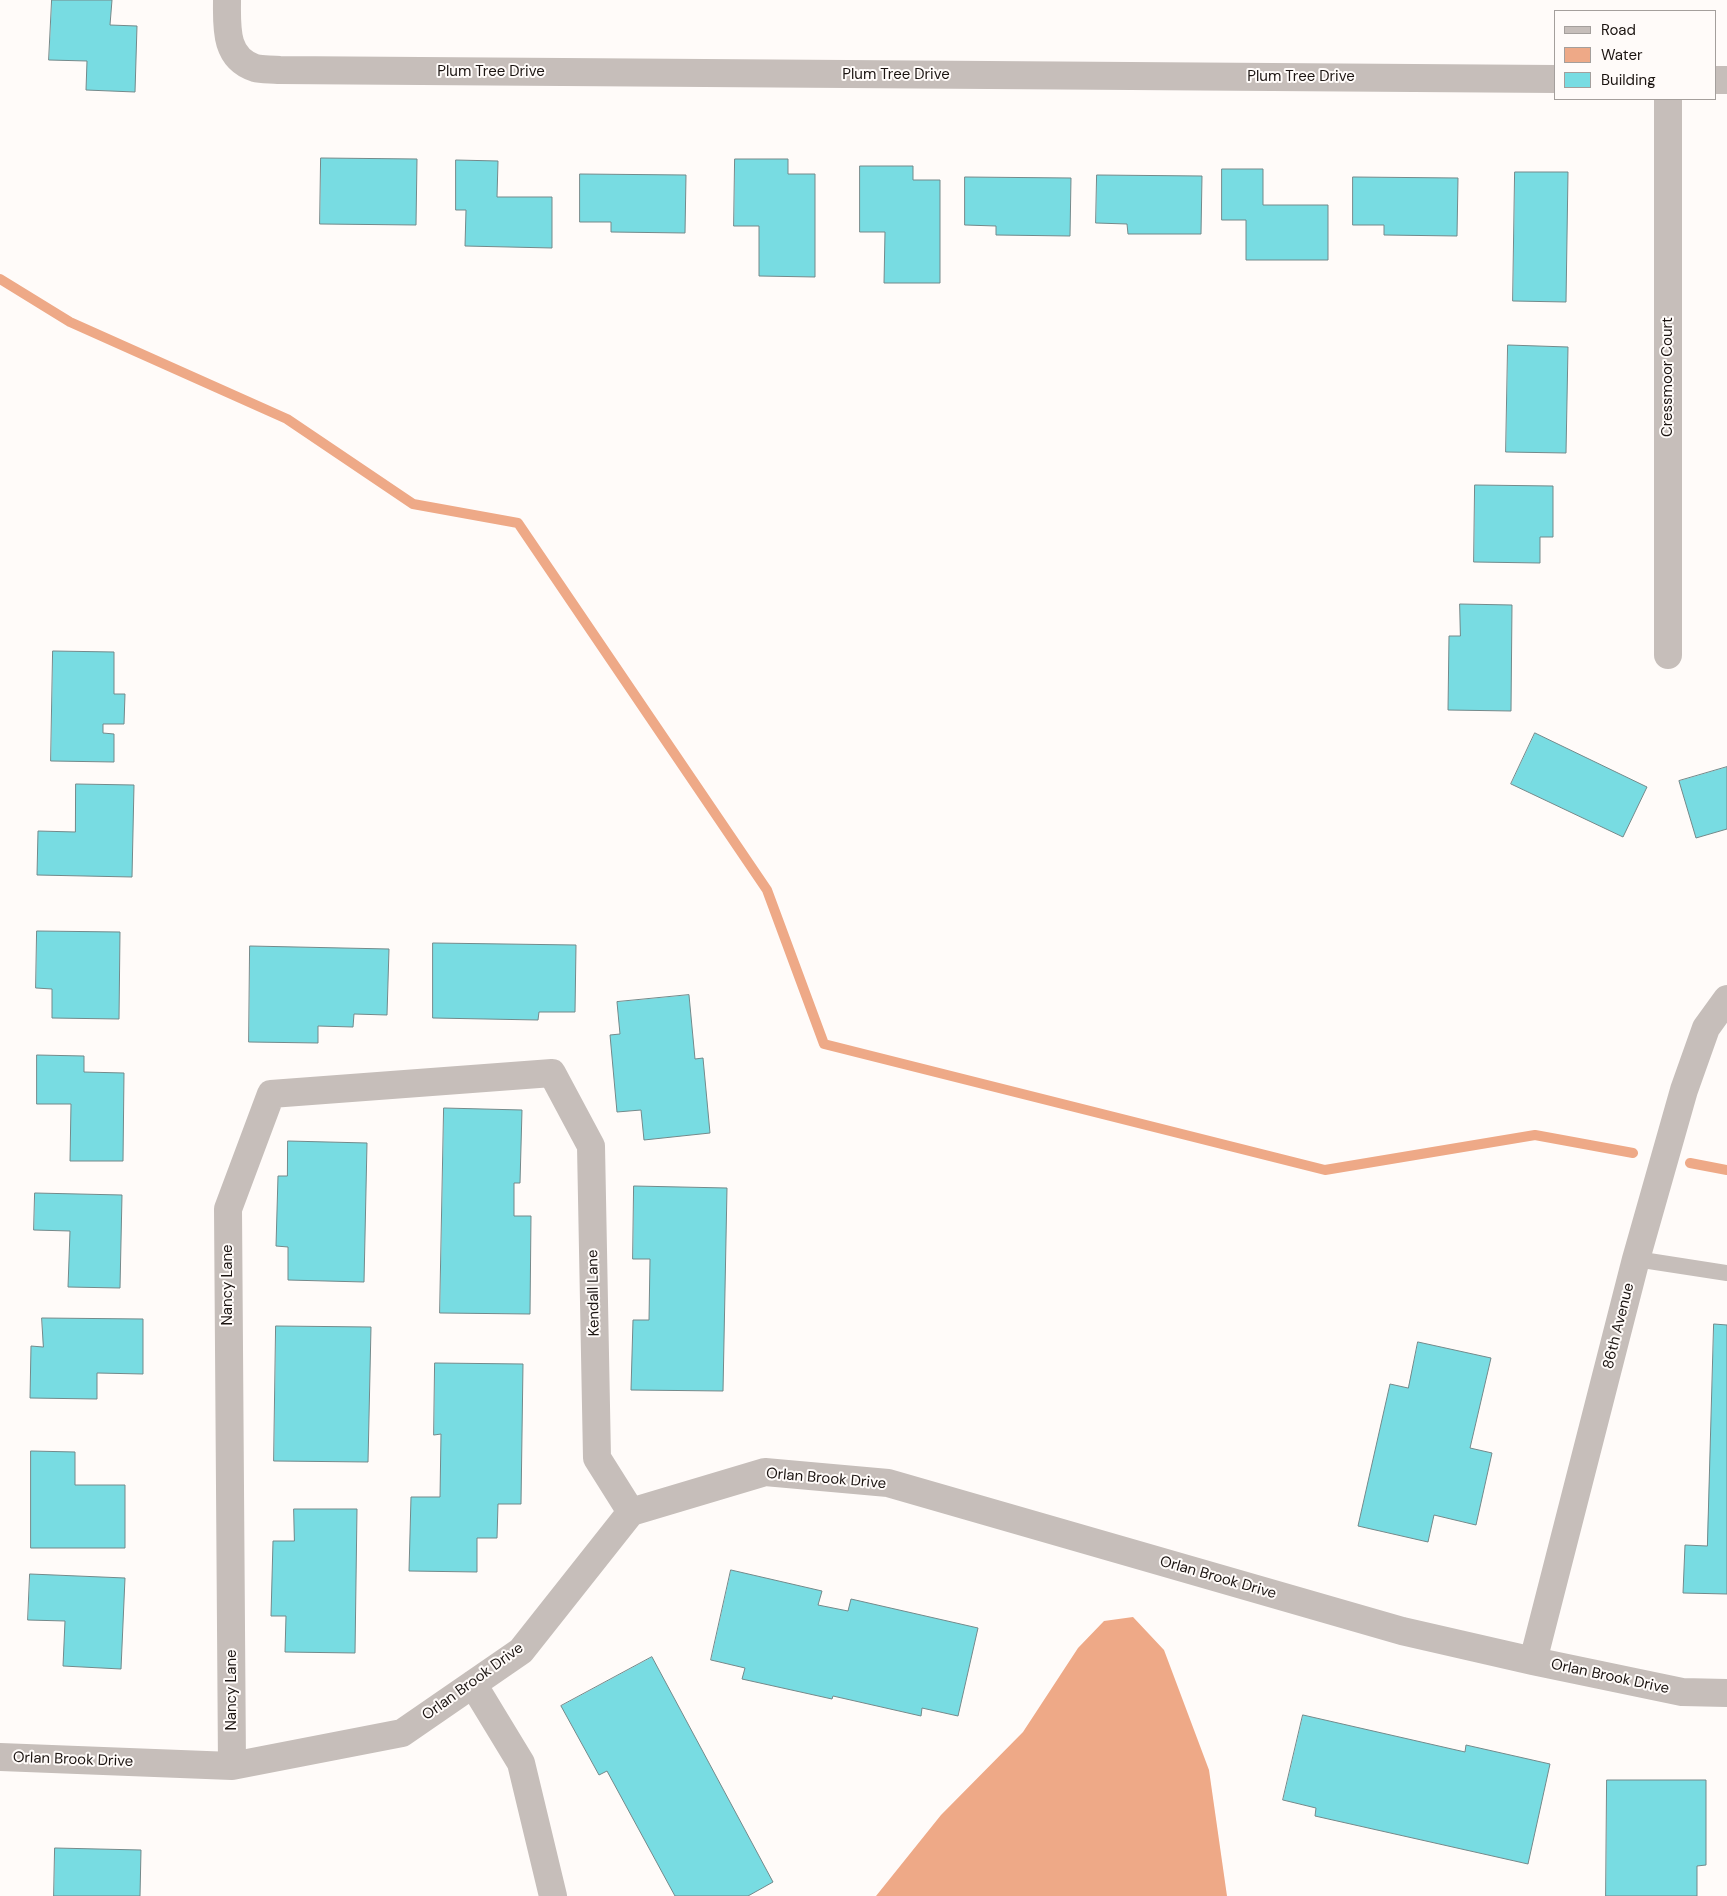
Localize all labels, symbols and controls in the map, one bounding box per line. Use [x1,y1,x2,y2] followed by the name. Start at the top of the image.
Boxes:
[1554,10,1717,100] legend
[1601,20,1636,40] text: Road
[1601,45,1642,65] text: Water
[437,63,545,81] street label: Plum Tree Drive
[842,66,950,84] street label: Plum Tree Drive
[1247,68,1355,86] street label: Plum Tree Drive
[1601,70,1656,90] text: Building
[1659,317,1677,437] street label: Cressmoor Court
[219,1244,237,1326] street label: Nancy Lane
[584,1249,604,1337] street label: Kendall Lane
[1600,1281,1638,1371] street label: 86th Avenue
[765,1465,887,1493] street label: Orlan Brook Drive
[1158,1553,1278,1603] street label: Orlan Brook Drive
[419,1639,527,1725] street label: Orlan Brook Drive
[223,1649,241,1731] street label: Nancy Lane
[1549,1656,1671,1698] street label: Orlan Brook Drive
[13,1749,133,1771] street label: Orlan Brook Drive

